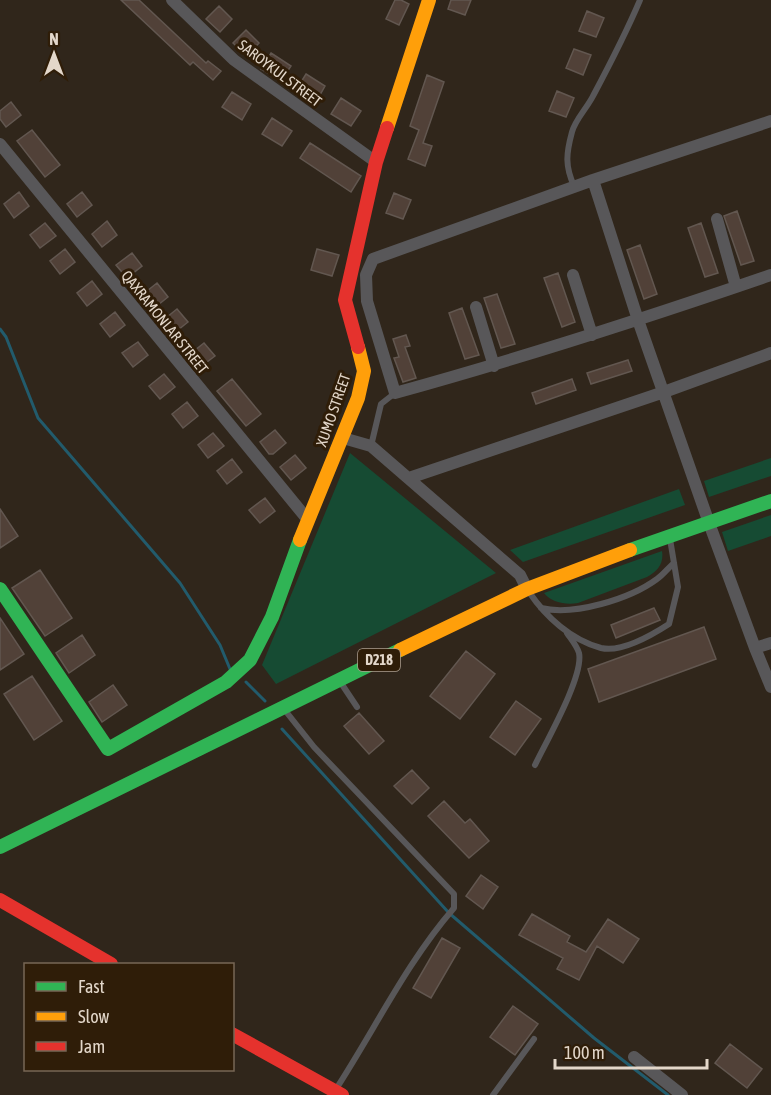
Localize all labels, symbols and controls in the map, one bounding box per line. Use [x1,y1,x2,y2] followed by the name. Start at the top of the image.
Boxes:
[24,24,84,84] north arrow
[49,30,59,48] text: N
[235,36,325,110] street label: SAROYKUL STREET
[118,267,212,377] street label: QAXRAMONLAR STREET
[313,371,354,449] street label: XUMO STREET
[358,649,400,671] road number: D218
[24,963,234,1071] legend
[78,976,105,997] text: Fast
[78,1006,109,1027] text: Slow
[555,1032,706,1070] scale bar
[78,1036,105,1057] text: Jam
[564,1042,605,1063] text: 100 m

